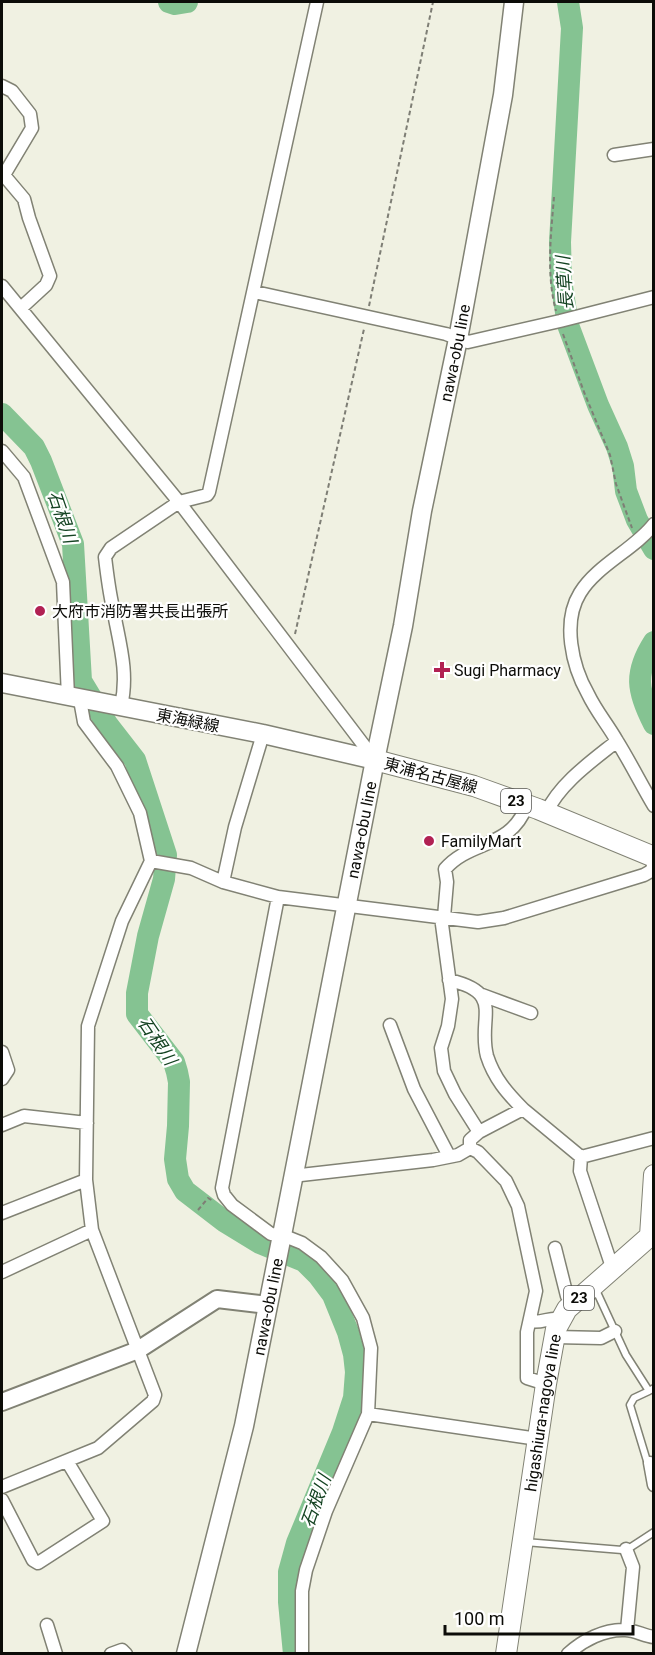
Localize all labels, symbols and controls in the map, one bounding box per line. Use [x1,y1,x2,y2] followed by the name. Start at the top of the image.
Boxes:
[552,253,577,311] water label: 長草川
[436,303,474,403] street label: nawa-obu line
[44,488,82,548] water label: 石根川
[52,602,228,621] place label: 大府市消防署共長出張所
[33,604,47,618] marker: 大府市消防署共長出張所
[454,661,561,680] place label: Sugi Pharmacy
[435,663,449,677] marker: Sugi Pharmacy
[155,705,221,736] street label: 東海緑線
[382,754,480,797] street label: 東浦名古屋線
[343,780,381,880] street label: nawa-obu line
[501,789,531,813] road number: 23
[441,832,521,851] place label: FamilyMart
[422,834,436,848] marker: FamilyMart
[134,1012,182,1071] water label: 石根川
[249,1256,287,1357] street label: nawa-obu line
[564,1286,594,1310] road number: 23
[521,1333,565,1493] street label: higashiura-nagoya line
[296,1470,335,1530] water label: 石根川
[445,1598,632,1636] scale bar
[454,1608,505,1629] text: 100 m

